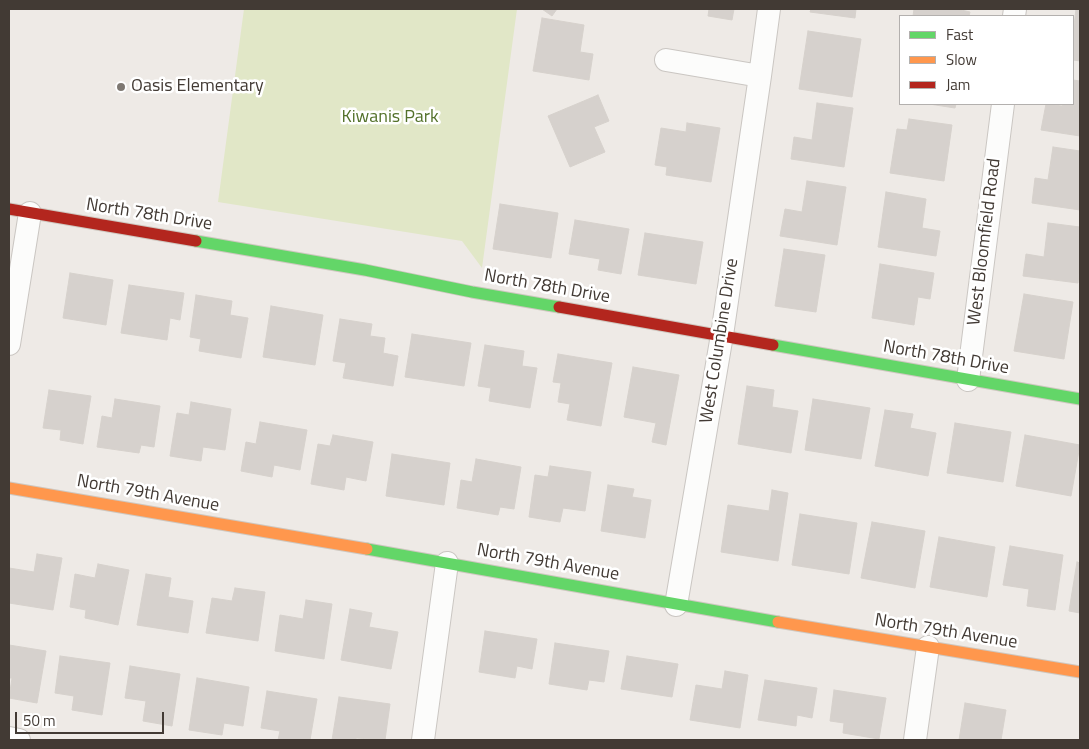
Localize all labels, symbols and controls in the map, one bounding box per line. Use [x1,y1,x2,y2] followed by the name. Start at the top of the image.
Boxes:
[899,15,1074,105] legend
[946,23,973,46] text: Fast
[946,48,977,71] text: Slow
[946,73,970,96] text: Jam
[131,76,264,98] place label: Oasis Elementary
[115,81,127,93] marker: Oasis Elementary
[341,107,439,129] park label: Kiwanis Park
[964,157,1006,327] street label: West Bloomfield Road
[84,194,214,236] street label: North 78th Drive
[696,257,744,425] street label: West Columbine Drive
[482,265,612,309] street label: North 78th Drive
[881,336,1011,380] street label: North 78th Drive
[75,471,221,517] street label: North 79th Avenue
[475,540,621,586] street label: North 79th Avenue
[873,610,1019,654] street label: North 79th Avenue
[18,702,166,734] scale bar
[23,709,56,732] text: 50 m

